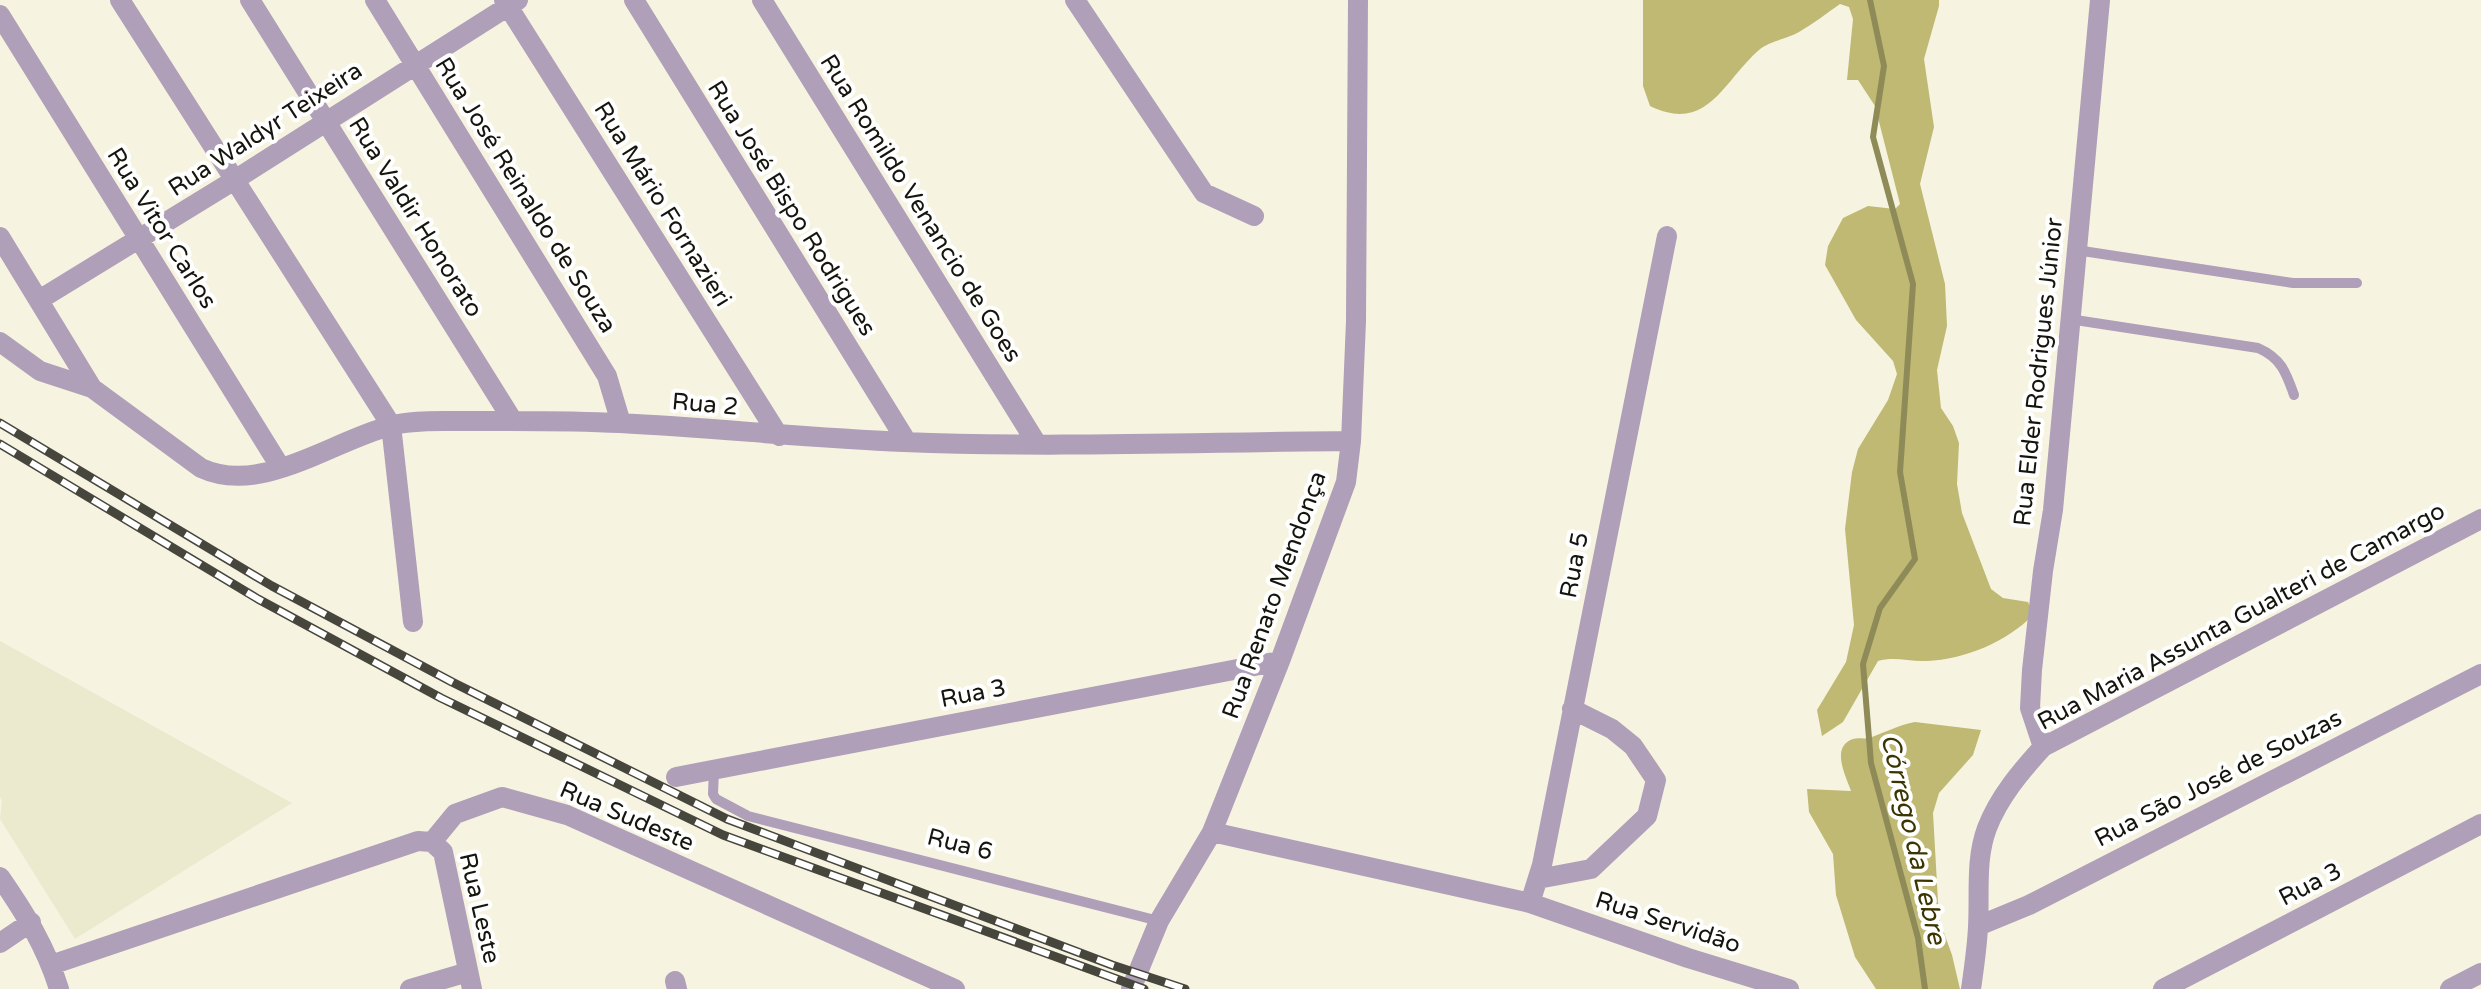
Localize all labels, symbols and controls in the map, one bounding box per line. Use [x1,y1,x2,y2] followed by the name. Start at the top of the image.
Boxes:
[814,49,1028,367] street label: Rua Romildo Venancio de Goes
[429,52,623,338] street label: Rua José Reinaldo de Souza
[163,56,368,203] street label: Rua Waldyr Teixeira
[701,75,882,341] street label: Rua José Bispo Rodrigues
[588,96,737,312] street label: Rua Mário Fornazieri
[342,112,489,323] street label: Rua Valdir Honorato
[100,142,223,314] street label: Rua Vitor Carlos
[2008,216,2069,528] street label: Rua Elder Rodrigues Júnior
[671,387,739,422] street label: Rua 2
[1216,467,1333,723] street label: Rua Renato Mendonça
[2033,496,2450,737] street label: Rua Maria Assunta Gualteri de Camargo
[1554,530,1595,601] street label: Rua 5
[938,673,1009,714] street label: Rua 3
[2090,703,2347,853] street label: Rua São José de Souzas
[1874,731,1953,949] water label: Córrego da Lebre
[555,775,698,858] street label: Rua Sudeste
[924,822,996,867] street label: Rua 6
[453,850,506,966] street label: Rua Leste
[2274,856,2346,912] street label: Rua 3
[1592,885,1744,960] street label: Rua Servidão

